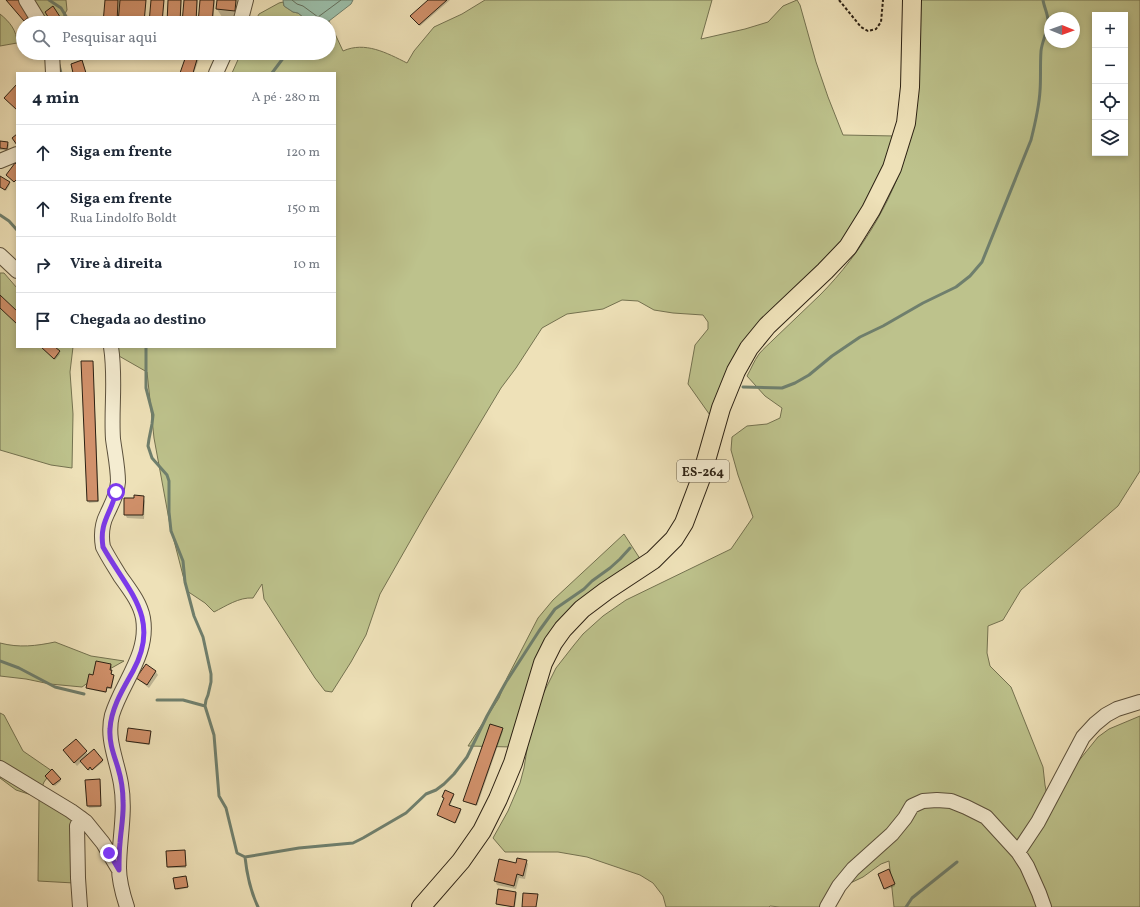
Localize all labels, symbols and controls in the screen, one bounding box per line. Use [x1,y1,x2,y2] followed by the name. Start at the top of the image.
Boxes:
[1044,12,1080,48] north arrow
[1092,12,1128,156] map controls
[1092,12,1128,48] button: +
[16,16,336,60] search box
[30,27,52,49] icon: search
[62,28,157,49] text: Pesquisar aqui
[1092,48,1128,84] button: −
[1092,84,1128,120] button: locate
[32,87,79,110] text: 4 min
[251,89,320,107] text: A pé · 280 m
[1092,120,1128,156] button: layers
[32,142,54,164] icon: ahead
[70,142,172,163] text: Siga em frente
[286,144,320,162] text: 120 m
[70,189,172,210] text: Siga em frente
[32,198,54,220] icon: ahead
[287,200,320,218] text: 150 m
[70,210,177,228] text: Rua Lindolfo Boldt
[32,254,54,276] icon: right
[70,254,162,275] text: Vire à direita
[293,256,320,274] text: 10 m
[32,310,54,332] icon: arrive
[70,310,206,331] text: Chegada ao destino
[677,460,729,482] road number: ES-264
[107,483,125,501] route start
[100,844,118,862] route end

